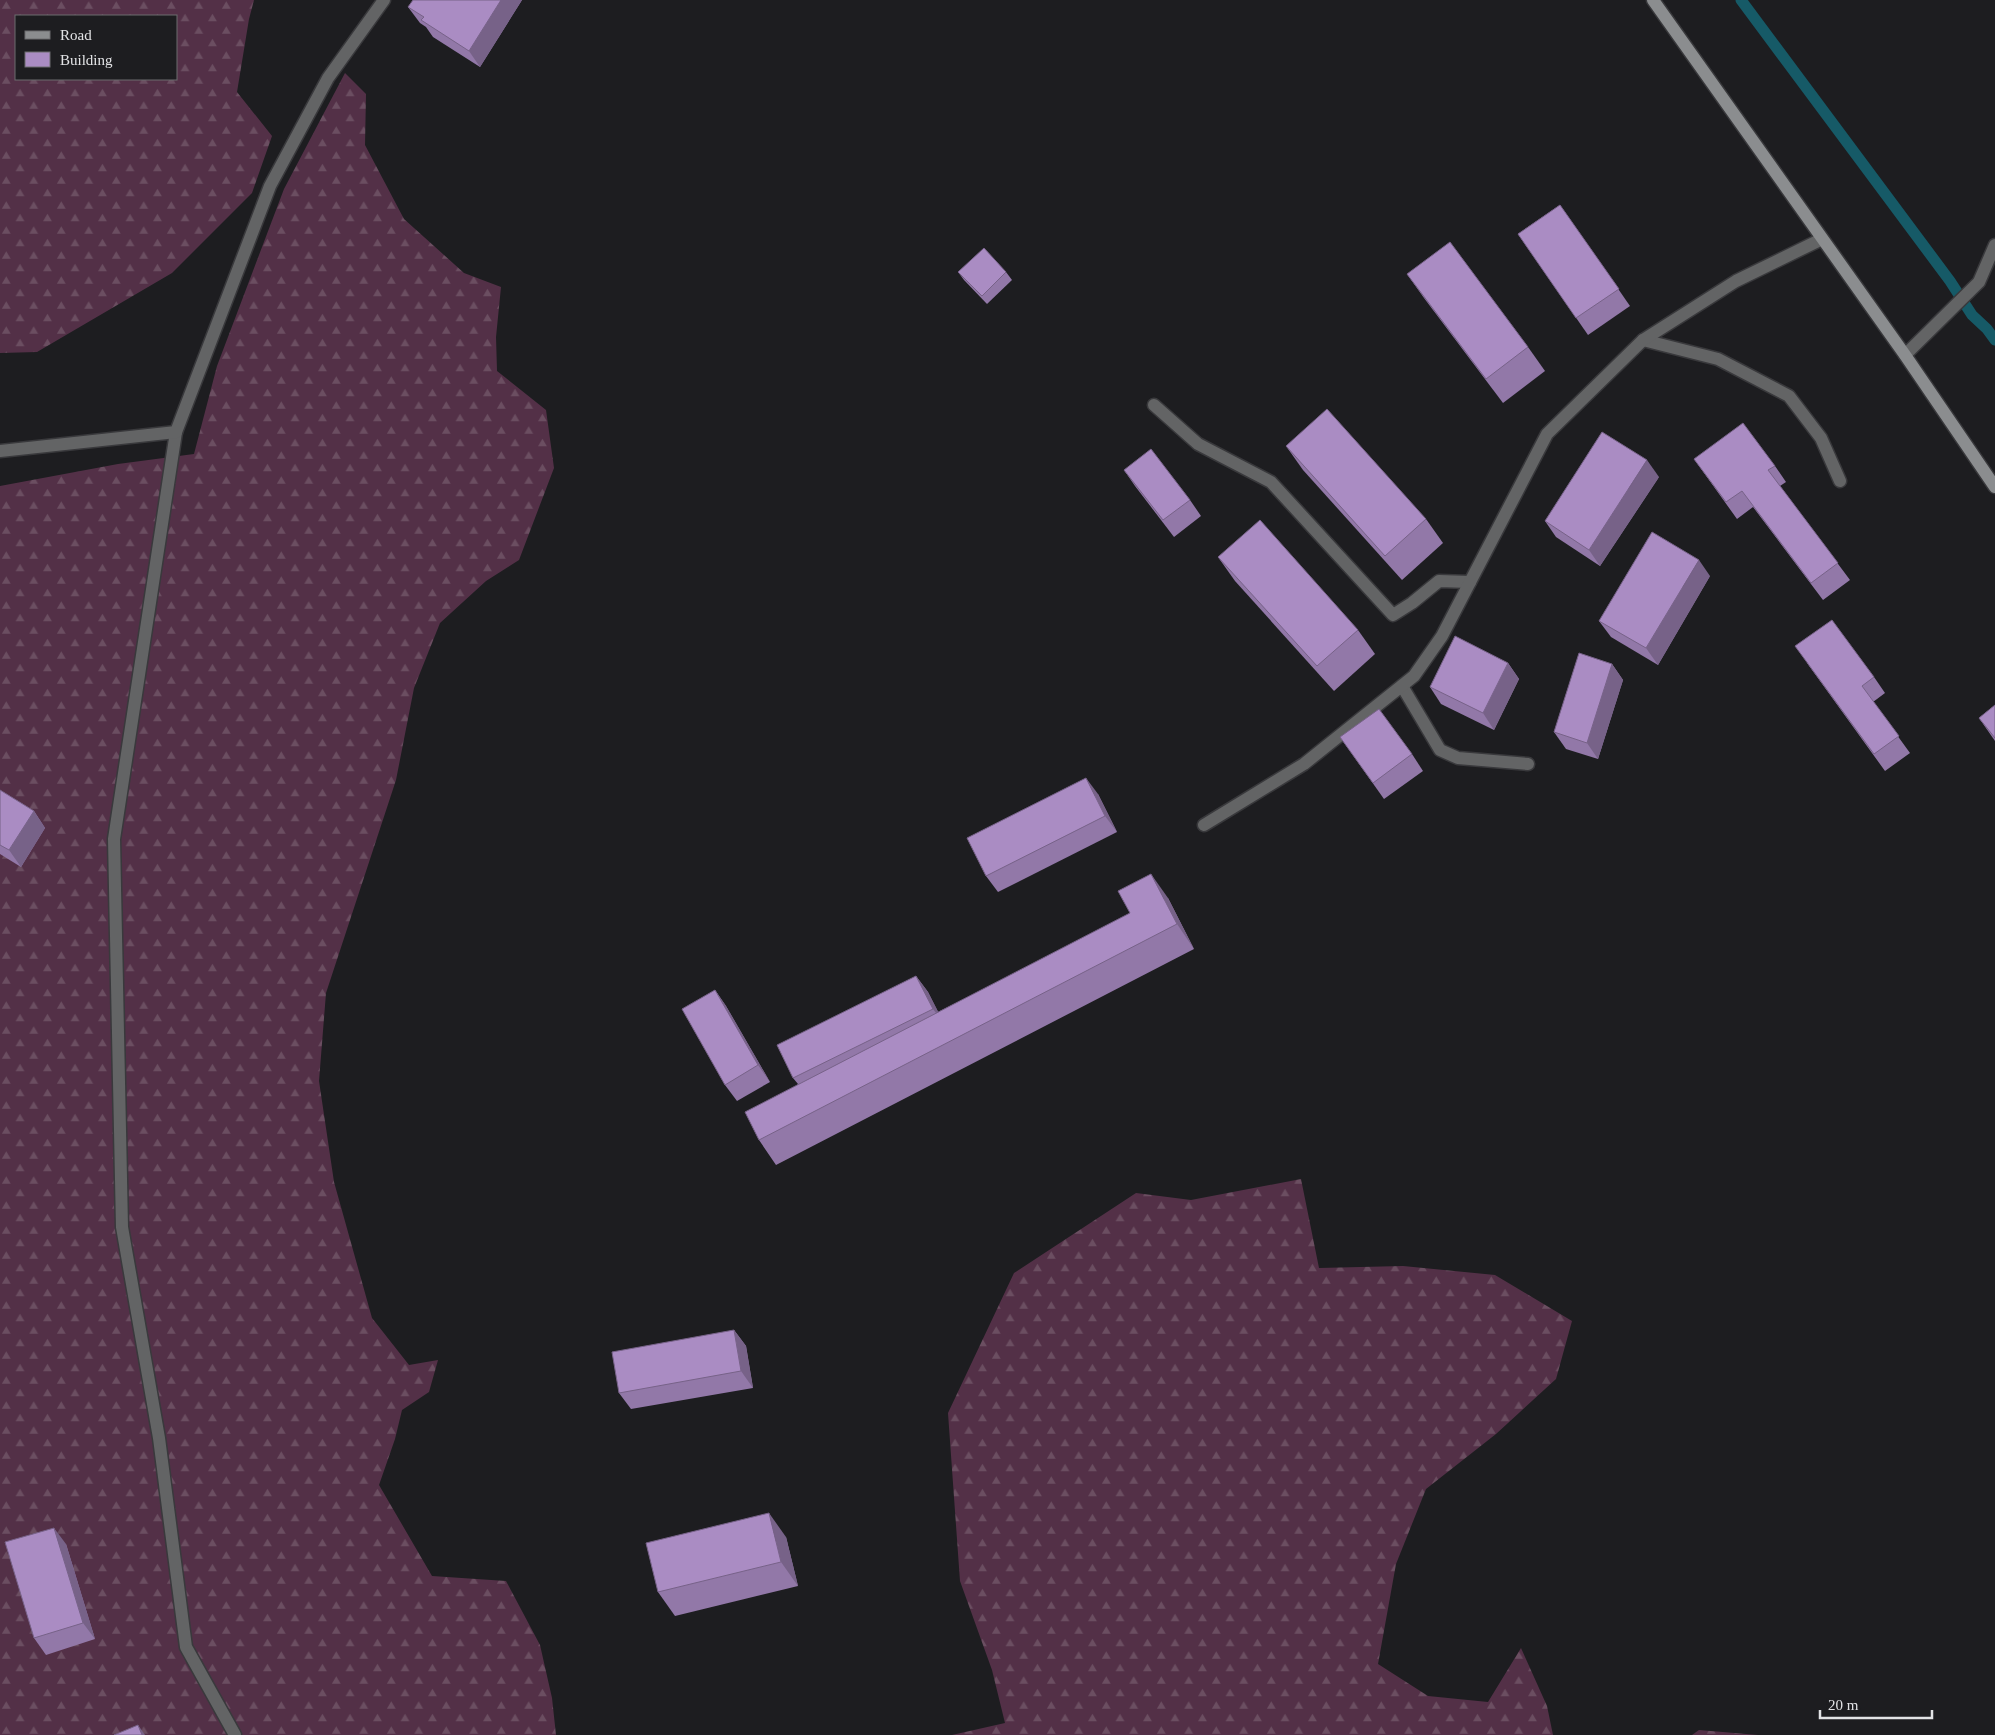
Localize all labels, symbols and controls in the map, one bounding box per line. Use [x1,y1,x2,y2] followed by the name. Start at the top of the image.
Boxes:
[15,15,178,80] legend
[60,27,92,43] text: Road
[60,52,113,68] text: Building
[1820,1688,1932,1720] scale bar
[1828,1697,1859,1713] text: 20 m

